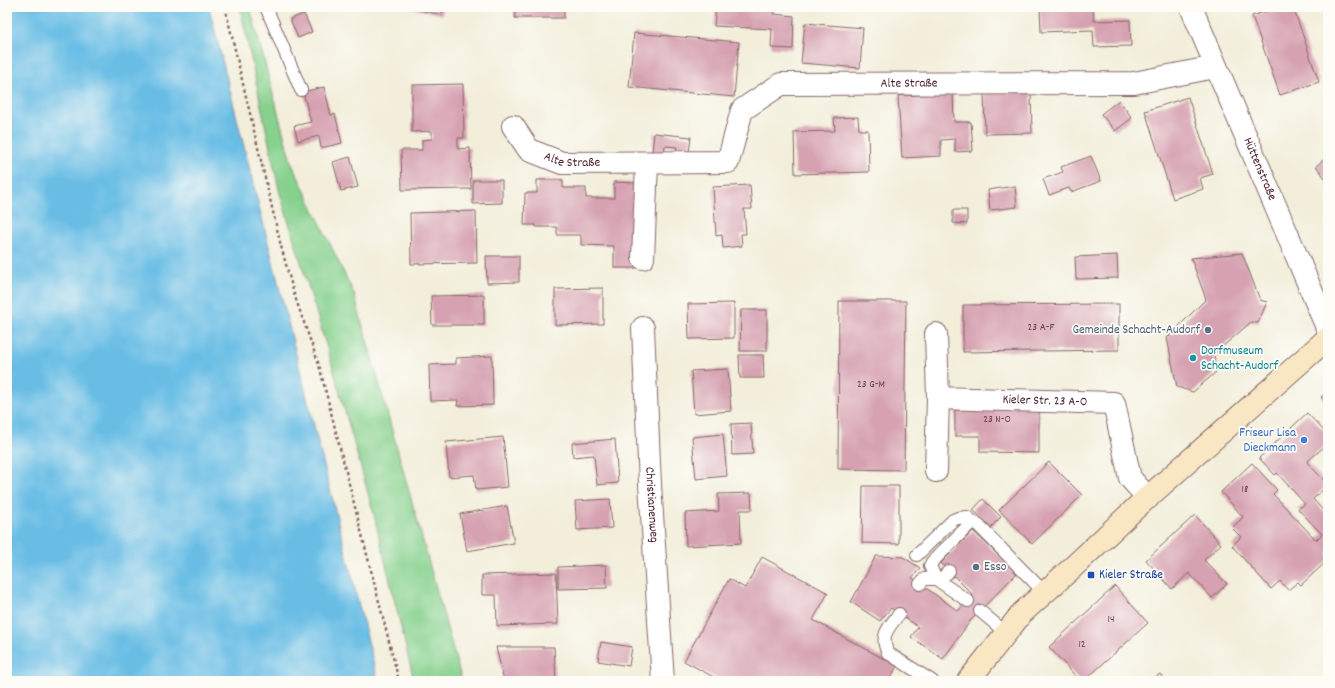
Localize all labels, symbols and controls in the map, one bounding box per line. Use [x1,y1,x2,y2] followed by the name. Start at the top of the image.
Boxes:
[880,74,938,93] street label: Alte Straße
[1238,135,1282,204] street label: Hüttenstraße
[541,147,601,173] street label: Alte Straße
[1028,320,1055,336] house number: 23 A-F
[1072,321,1200,340] place label: Gemeinde Schacht-Audorf
[1203,325,1213,335] marker: Gemeinde Schacht-Audorf
[1201,342,1279,376] place label: Dorfmuseum Schacht-Audorf
[1188,353,1198,363] marker: Dorfmuseum Schacht-Audorf
[857,377,885,393] house number: 23 G-M
[1002,390,1088,412] street label: Kieler Str. 23 A-O
[983,412,1011,428] house number: 23 N-O
[1239,424,1297,458] place label: Friseur Lisa Dieckmann
[1299,435,1309,445] marker: Friseur Lisa Dieckmann
[640,466,663,544] street label: Christianenweg
[1242,482,1248,498] house number: 18
[984,558,1007,577] place label: Esso
[971,562,981,572] marker: Esso
[1099,566,1163,585] place label: Kieler Straße
[1086,570,1096,580] marker: Kieler Straße
[1108,612,1114,628] house number: 14
[1078,637,1086,653] house number: 12

